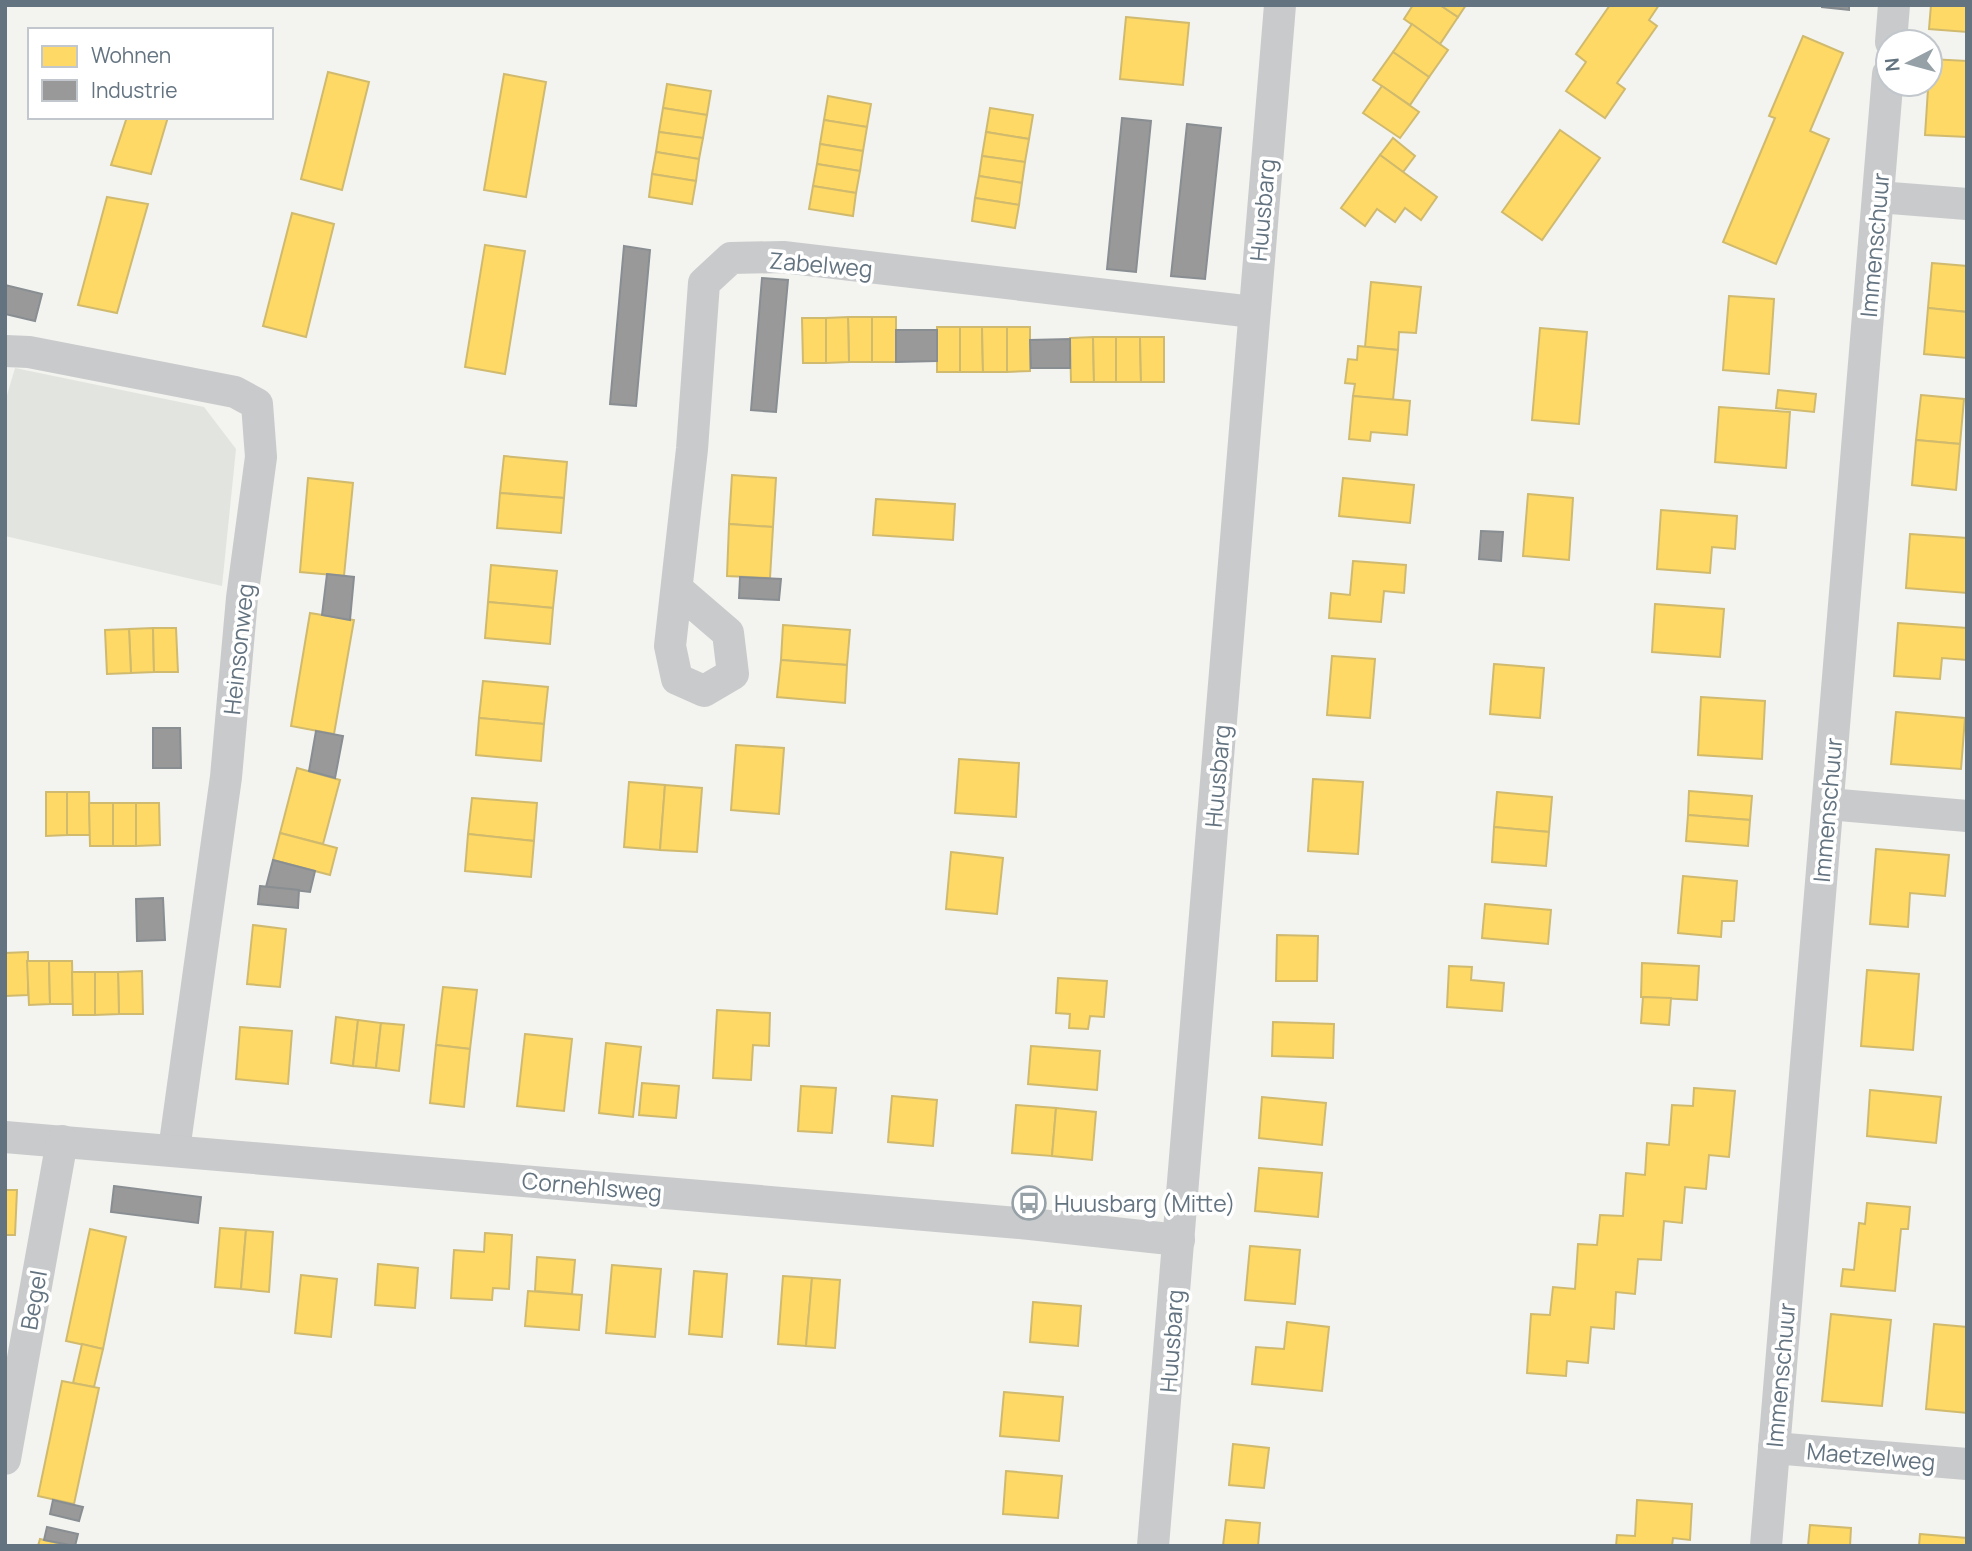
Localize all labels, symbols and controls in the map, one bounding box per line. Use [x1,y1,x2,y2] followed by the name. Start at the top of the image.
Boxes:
[28,28,273,119] legend
[1874,28,1944,98] north arrow
[91,41,171,69] text: Wohnen
[1878,57,1906,73] text: N
[91,76,177,104] text: Industrie
[1242,157,1282,263] street label: Huusbarg
[1852,171,1896,319] street label: Immenschuur
[768,244,874,284] street label: Zabelweg
[215,582,261,716] street label: Heinsonweg
[1197,723,1237,829] street label: Huusbarg
[1805,736,1849,884] street label: Immenschuur
[521,1164,663,1208] street label: Cornehlsweg
[1010,1184,1048,1222] bus stop icon: Huusbarg (Mitte)
[1054,1187,1235,1219] place label: Huusbarg (Mitte)
[12,1268,54,1332] street label: Begel
[1151,1289,1191,1393] street label: Huusbarg
[1758,1301,1802,1449] street label: Immenschuur
[1805,1434,1937,1478] street label: Maetzelweg

